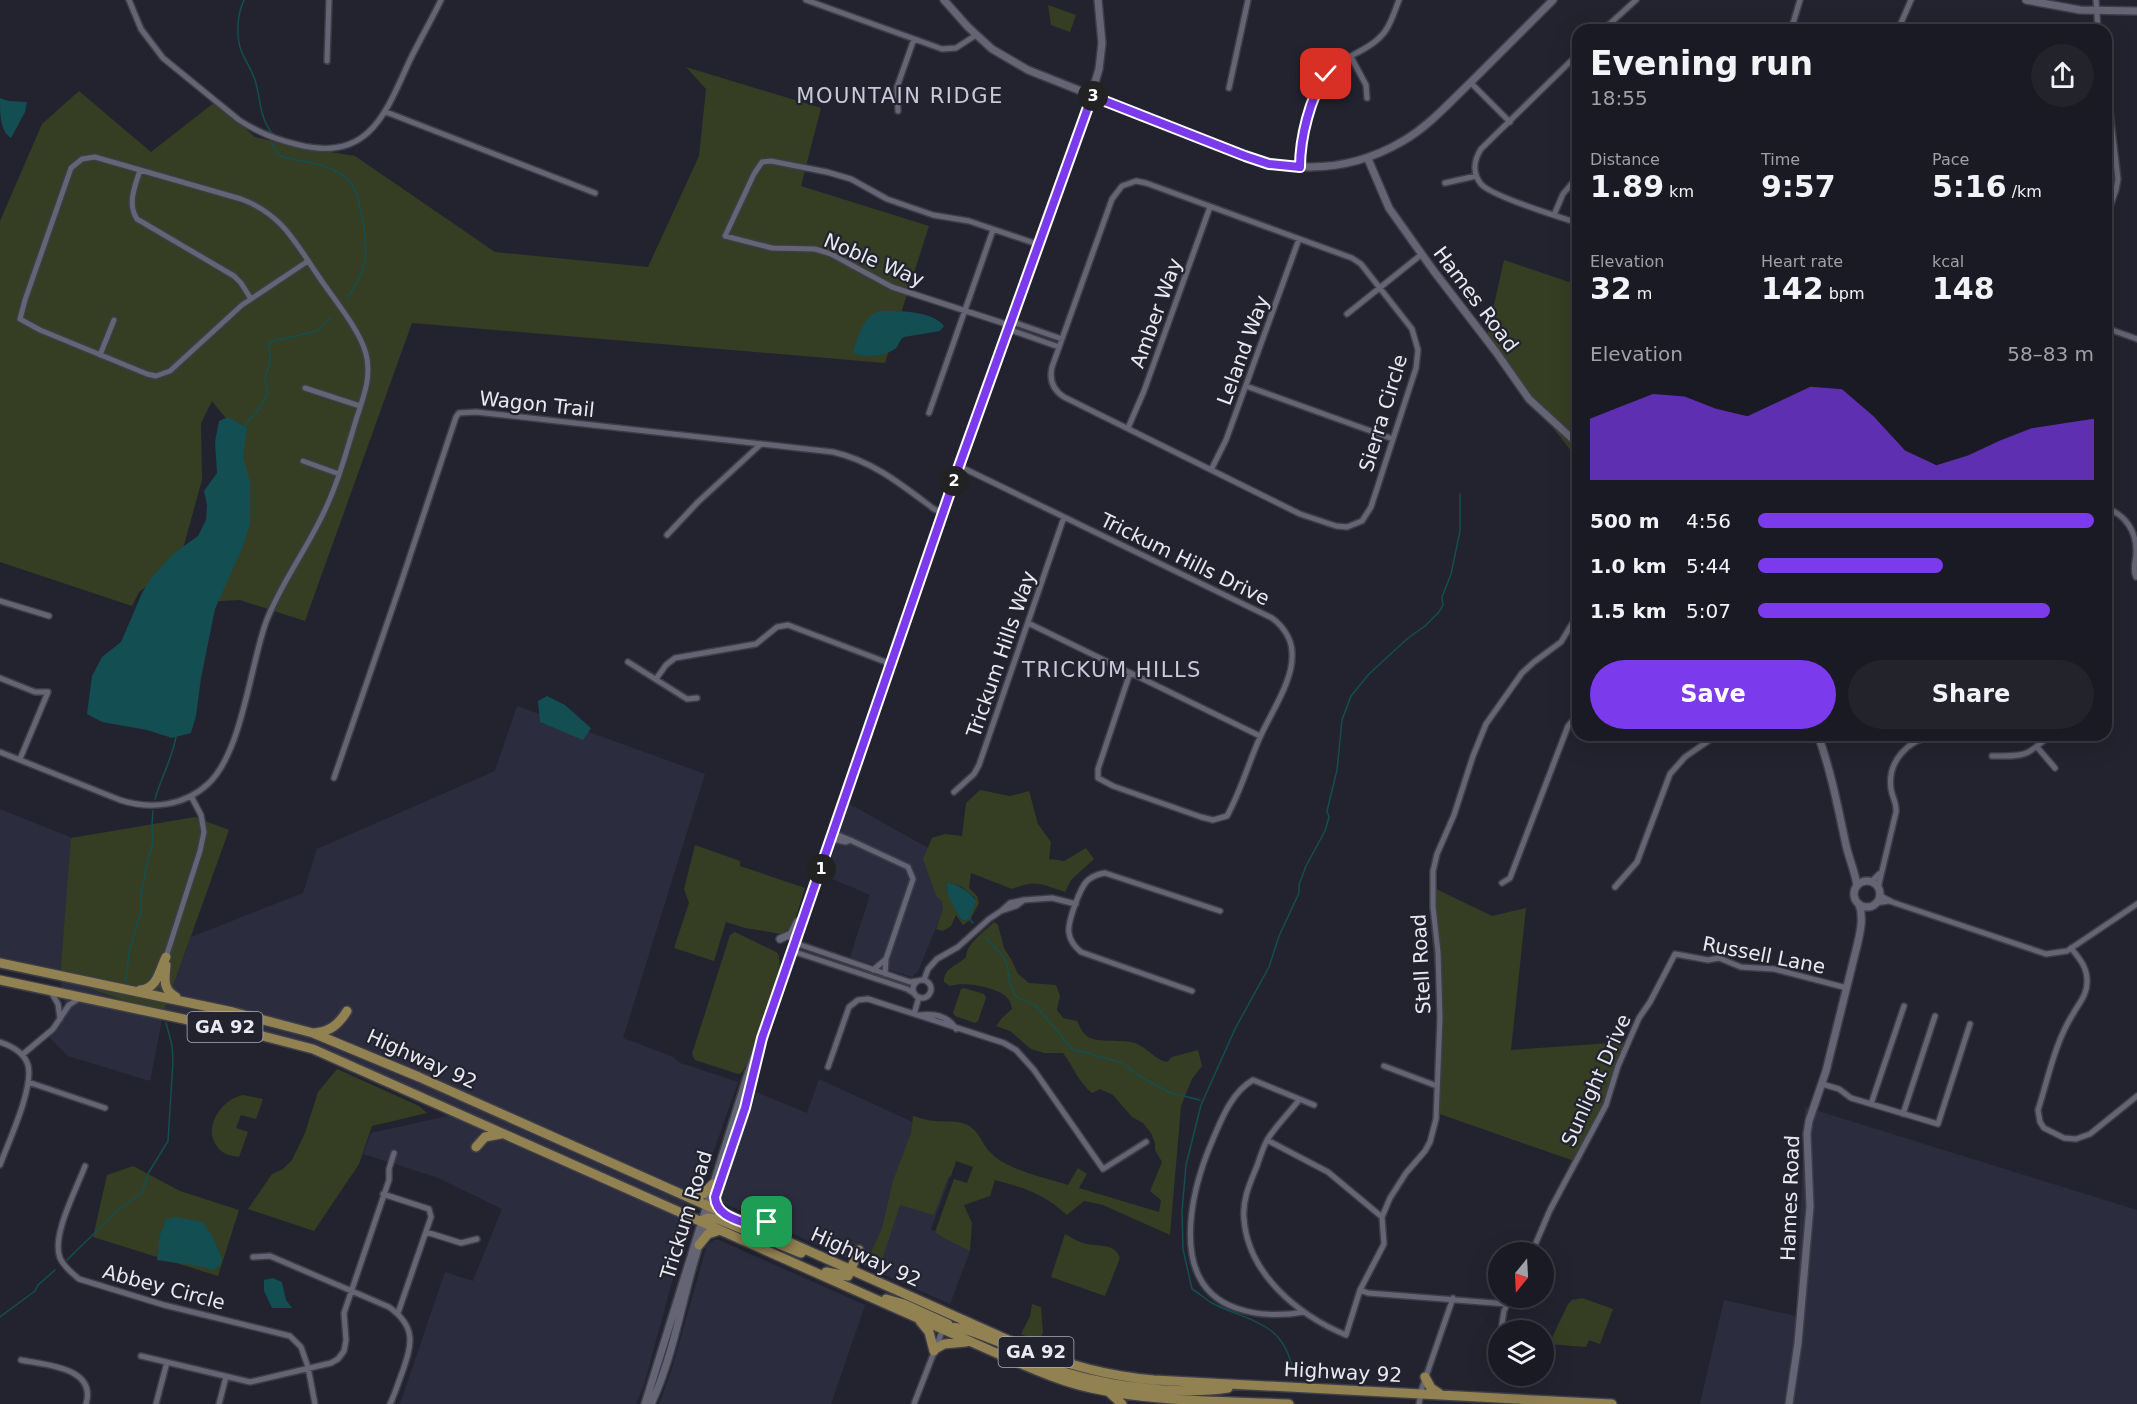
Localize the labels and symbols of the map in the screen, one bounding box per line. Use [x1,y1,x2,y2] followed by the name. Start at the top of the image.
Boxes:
[1300,48,1351,99] pin
[1078,81,1108,111] pin: 3
[796,84,1004,108] district label: MOUNTAIN RIDGE
[820,228,928,292] street label: Noble Way
[1428,241,1524,357] street label: Hames Road
[1125,255,1187,371] street label: Amber Way
[1212,292,1274,408] street label: Leland Way
[1354,351,1412,475] street label: Sierra Circle
[478,386,596,422] street label: Wagon Trail
[939,466,969,496] pin: 2
[1096,507,1274,610] street label: Trickum Hills Drive
[961,567,1041,741] street label: Trickum Hills Way
[1021,658,1202,682] district label: TRICKUM HILLS
[806,854,836,884] pin: 1
[1406,913,1436,1015] street label: Stell Road
[1701,931,1827,979] street label: Russell Lane
[1556,1010,1636,1150] street label: Sunlight Drive
[188,1012,262,1042] road number: GA 92
[363,1024,481,1094] street label: Highway 92
[1776,1135,1804,1261] street label: Hames Road
[655,1148,717,1283] street label: Trickum Road
[741,1196,792,1247] pin
[807,1222,925,1292] street label: Highway 92
[1488,1242,1554,1308] north arrow
[100,1259,228,1315] street label: Abbey Circle
[998,1337,1074,1367] road number: GA 92
[1283,1357,1403,1387] street label: Highway 92

